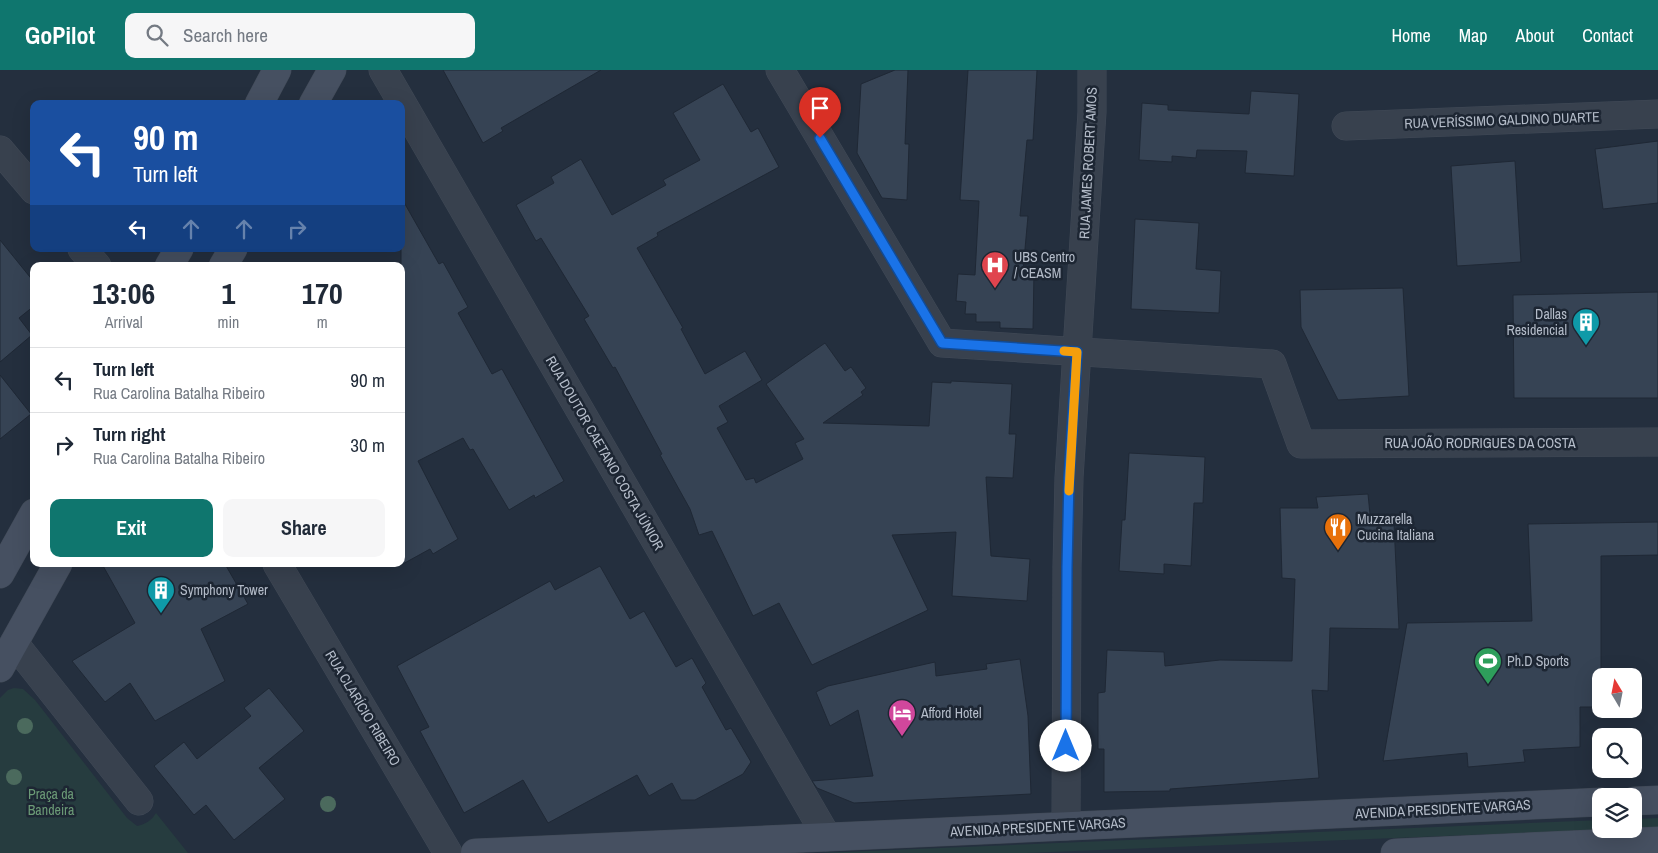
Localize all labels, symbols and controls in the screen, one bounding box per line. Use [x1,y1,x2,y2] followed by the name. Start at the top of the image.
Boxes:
[125,13,475,58] search box
[25,19,95,51] text: GoPilot
[143,21,171,49] icon: search
[183,22,268,48] text: Search here
[1391,23,1431,48] text: Home
[1459,23,1488,48] text: Map
[1516,23,1554,48] text: About
[1582,23,1633,48] text: Contact
[1075,86,1101,239] street label: RUA JAMES ROBERT AMOS
[799,87,841,138] pin
[806,94,834,122] icon: arrive
[1404,108,1600,132] street label: RUA VERÍSSIMO GALDINO DUARTE
[133,114,198,161] text: 90 m
[50,120,115,185] icon: left
[133,159,198,189] text: Turn left
[124,215,152,243] icon: left
[177,215,205,243] icon: ahead
[230,215,258,243] icon: ahead
[283,215,311,243] icon: right
[1014,248,1075,282] place label: UBS Centro / CEASM
[980,250,1010,289] hospital icon: UBS Centro / CEASM
[92,273,155,313] text: 13:06
[222,273,235,313] text: 1
[302,273,343,313] text: 170
[1506,305,1567,339] place label: Dallas Residencial
[1571,307,1601,346] building icon: Dallas Residencial
[105,311,143,333] text: Arrival
[217,311,239,333] text: min
[317,311,328,333] text: m
[542,353,668,553] street label: RUA DOUTOR CAETANO COSTA JÚNIOR
[93,356,154,382] text: Turn left
[50,366,78,394] icon: left
[350,367,385,393] text: 90 m
[93,382,265,404] text: Rua Carolina Batalha Ribeiro
[93,421,165,447] text: Turn right
[50,431,78,459] icon: right
[350,432,385,458] text: 30 m
[1384,434,1576,452] street label: RUA JOÃO RODRIGUES DA COSTA
[93,447,265,469] text: Rua Carolina Batalha Ribeiro
[50,499,213,557] button: Exit
[223,499,385,557] button: Share
[1357,510,1435,544] place label: Muzzarella Cucina Italiana
[1323,512,1353,551] restaurant icon: Muzzarella Cucina Italiana
[146,575,176,614] building icon: Symphony Tower
[180,581,268,599] place label: Symphony Tower
[1473,646,1503,685] sports icon: Ph.D Sports
[321,647,405,769] street label: RUA CLARÍCIO RIBEIRO
[1507,652,1569,670] place label: Ph.D Sports
[1592,668,1642,718] north arrow
[1592,668,1642,838] map controls
[887,698,917,737] hotel icon: Afford Hotel
[920,704,981,722] place label: Afford Hotel
[1039,719,1091,771] position arrow
[1592,728,1642,778] button: search
[28,785,75,819] park label: Praça da Bandeira
[1592,788,1642,838] button: layers
[1354,795,1532,823] street label: AVENIDA PRESIDENTE VARGAS
[949,813,1127,841] street label: AVENIDA PRESIDENTE VARGAS

